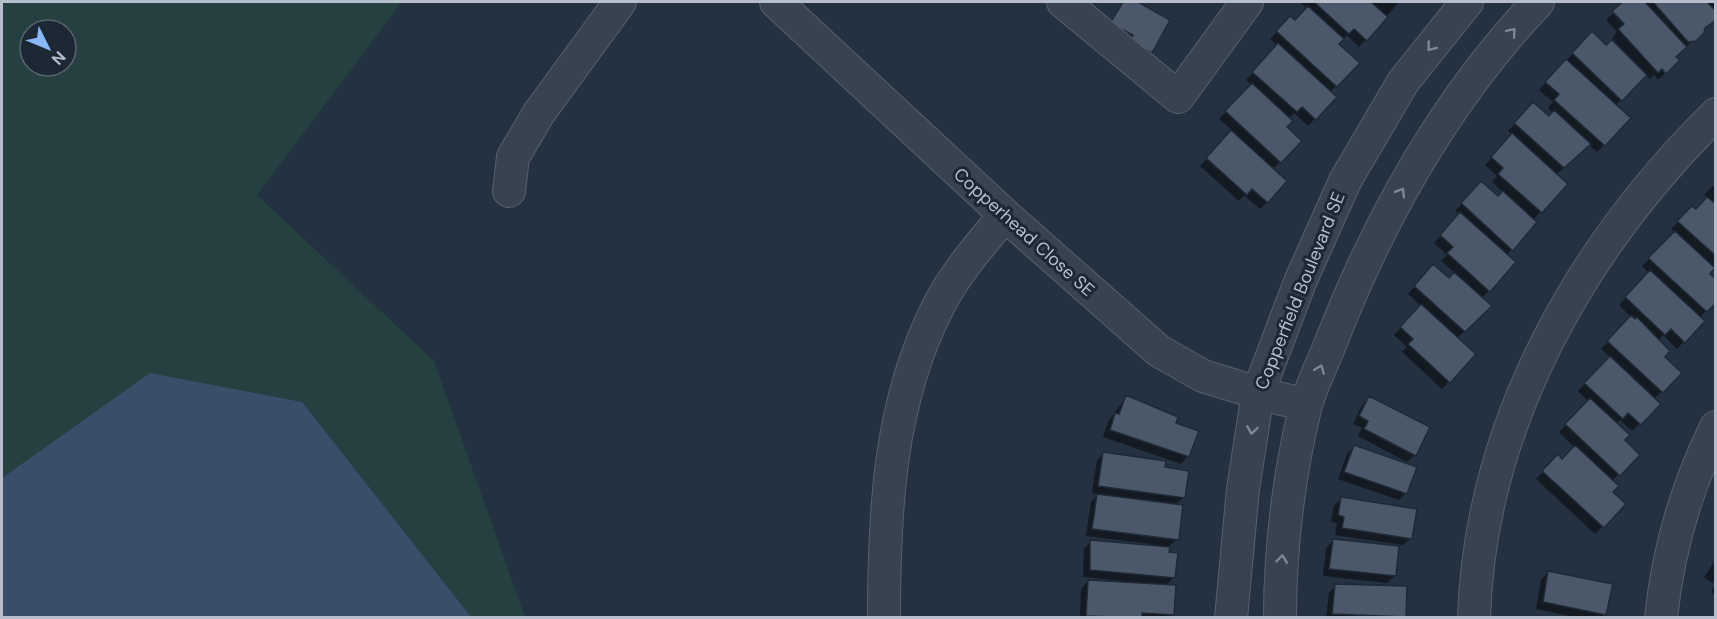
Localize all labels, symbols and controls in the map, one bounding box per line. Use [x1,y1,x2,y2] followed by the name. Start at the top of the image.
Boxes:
[18,18,78,78] north arrow
[1505,28,1516,39] one-way arrow
[1427,41,1438,52] one-way arrow
[47,46,70,69] text: N
[948,162,1100,302] street label: Copperhead Close SE
[1394,188,1406,198] one-way arrow
[1249,189,1351,393] street label: Copperfield Boulevard SE
[1313,364,1325,375] one-way arrow
[1246,425,1259,435] one-way arrow
[1275,555,1288,564] one-way arrow

